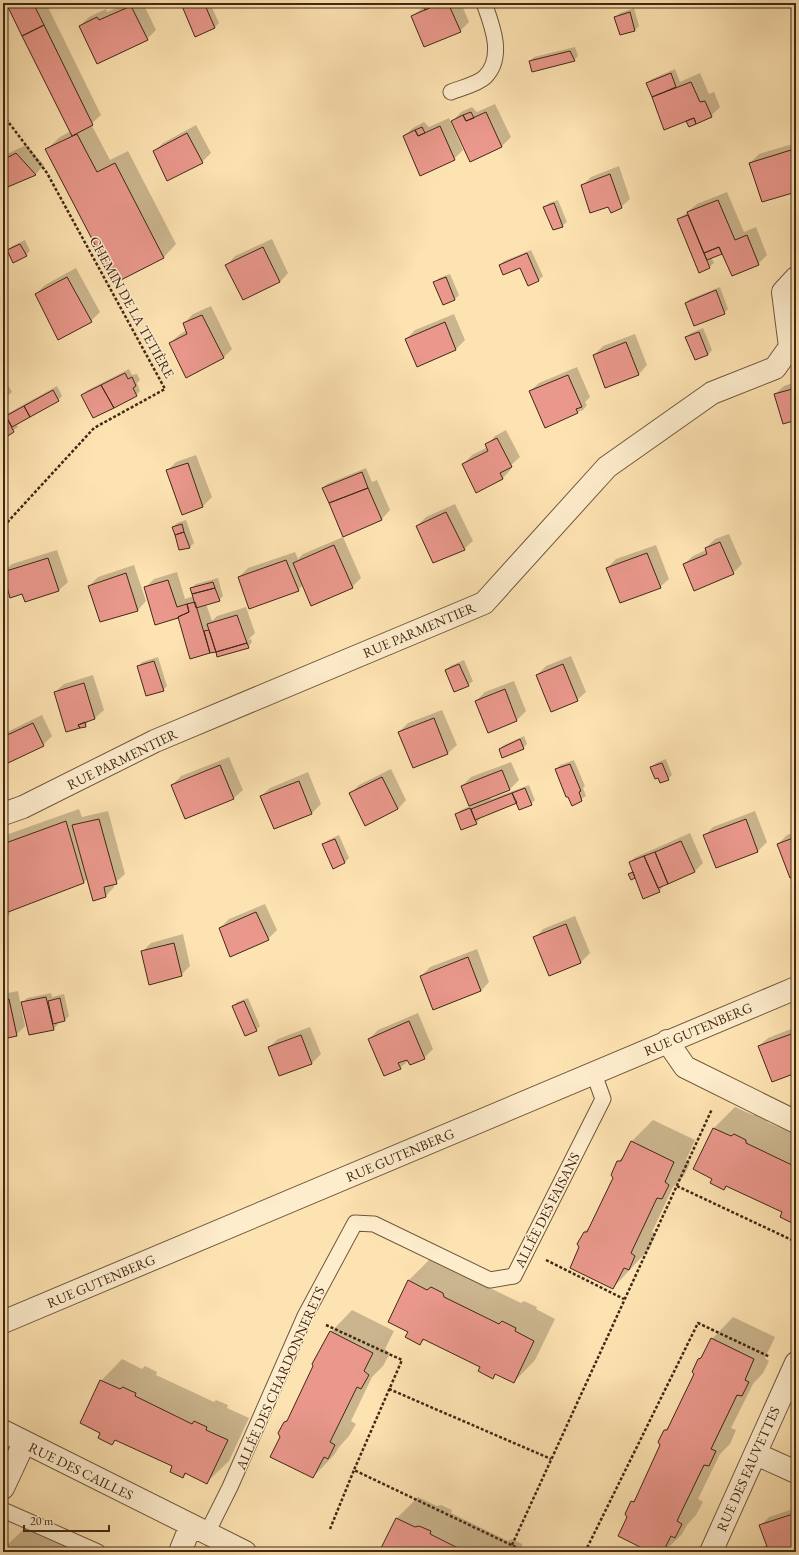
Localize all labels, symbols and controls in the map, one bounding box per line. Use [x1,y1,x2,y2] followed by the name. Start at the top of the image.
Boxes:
[85,233,179,381] street label: CHEMIN DE LA TETIÈRE
[360,598,479,662] street label: RUE PARMENTIER
[64,724,181,794] street label: RUE PARMENTIER
[641,998,755,1060] street label: RUE GUTENBERG
[343,1124,457,1186] street label: RUE GUTENBERG
[510,1149,584,1271] street label: ALLÉE DES FAISANS
[44,1250,158,1312] street label: RUE GUTENBERG
[231,1284,329,1473] street label: ALLÉE DES CHARDONNERETS
[712,1403,784,1535] street label: RUE DES FAUVETTES
[26,1438,136,1504] street label: RUE DES CAILLES
[24,1507,109,1533] scale bar
[30,1513,54,1529] text: 20 m

